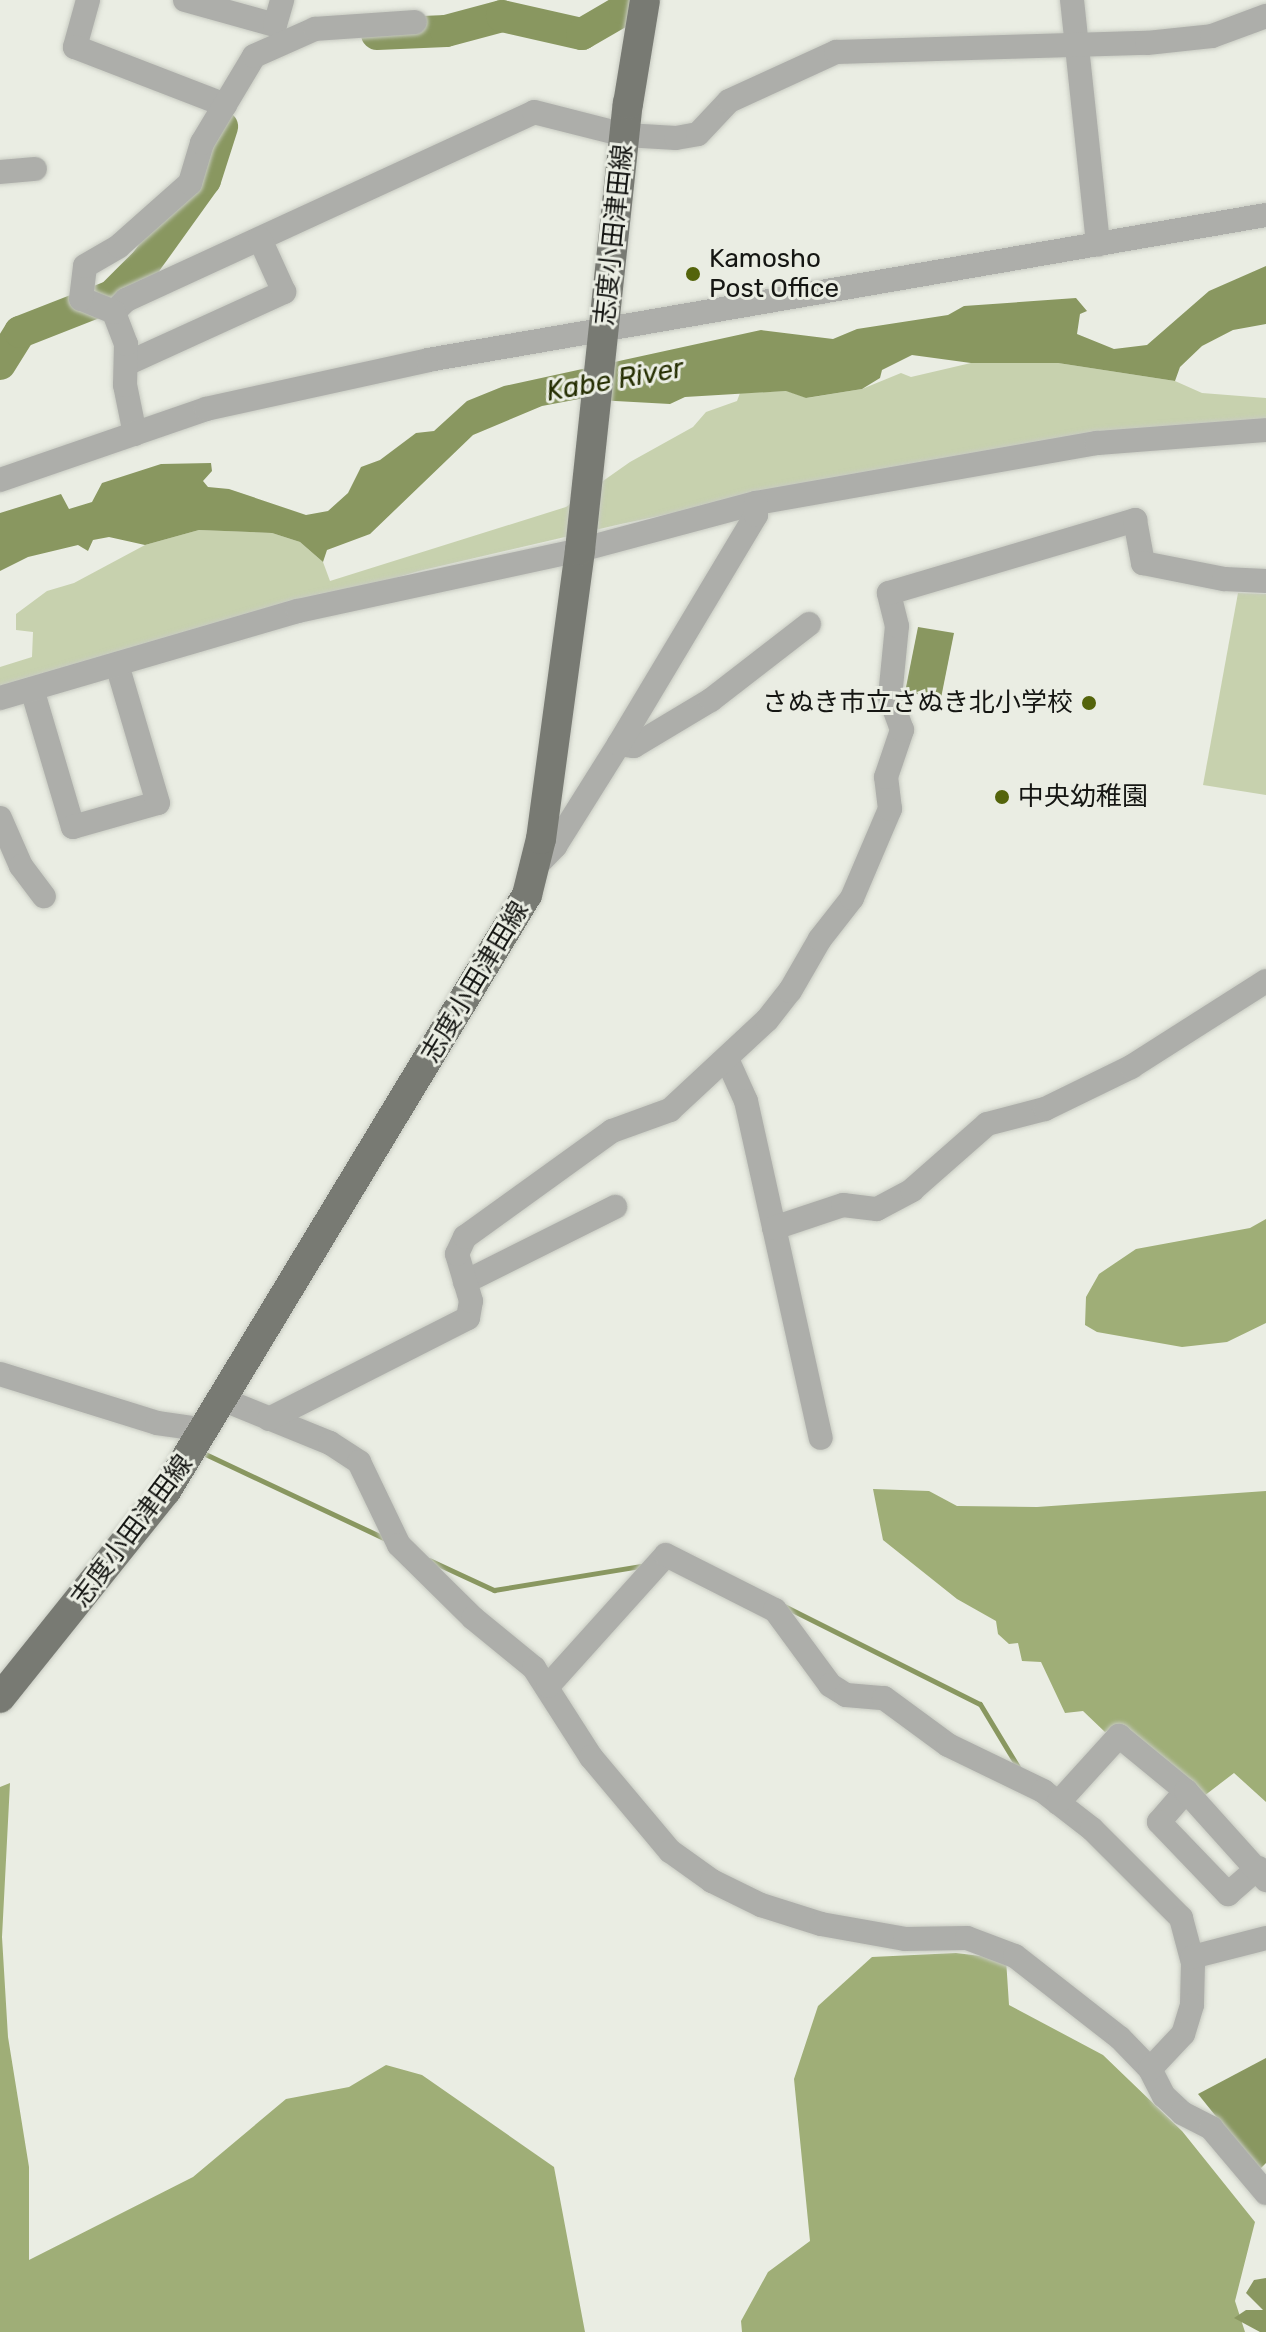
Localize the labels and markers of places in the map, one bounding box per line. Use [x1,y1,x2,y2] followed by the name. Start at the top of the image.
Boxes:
[709,243,839,304] place label: Kamosho Post Office
[684,265,702,283] marker: Kamosho Post Office
[761,687,1073,719] place label: さぬき市立さぬき北小学校
[1080,694,1098,712] marker: さぬき市立さぬき北小学校
[1018,781,1148,813] place label: 中央幼稚園
[993,788,1011,806] marker: 中央幼稚園

